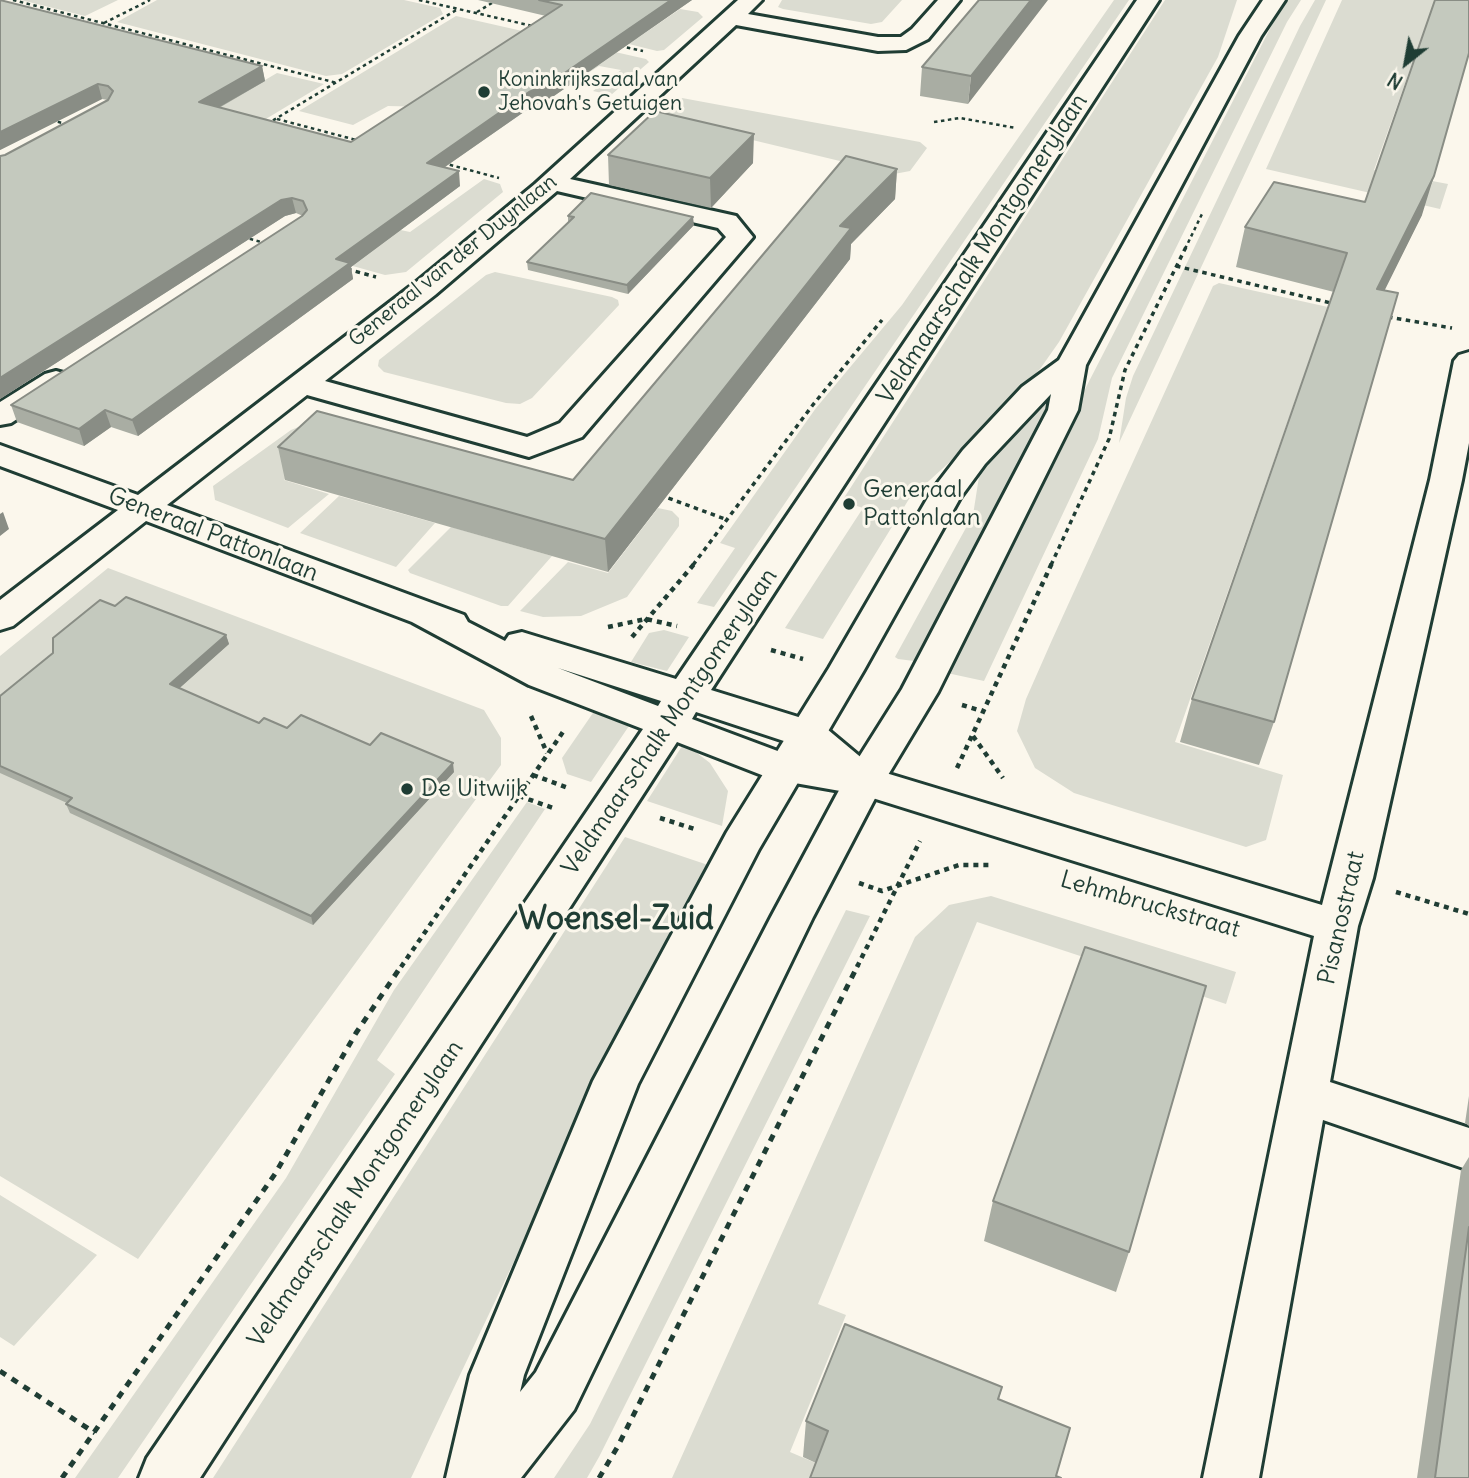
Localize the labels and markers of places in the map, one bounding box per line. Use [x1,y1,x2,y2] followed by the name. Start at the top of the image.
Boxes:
[498,67,682,117] place label: Koninkrijkszaal van Jehovah's Getuigen
[476,84,492,100] marker: Koninkrijkszaal van Jehovah's Getuigen
[863,476,981,532] place label: Generaal Pattonlaan
[841,496,857,512] marker: Generaal Pattonlaan
[421,775,528,803] place label: De Uitwijk
[399,781,415,797] marker: De Uitwijk

